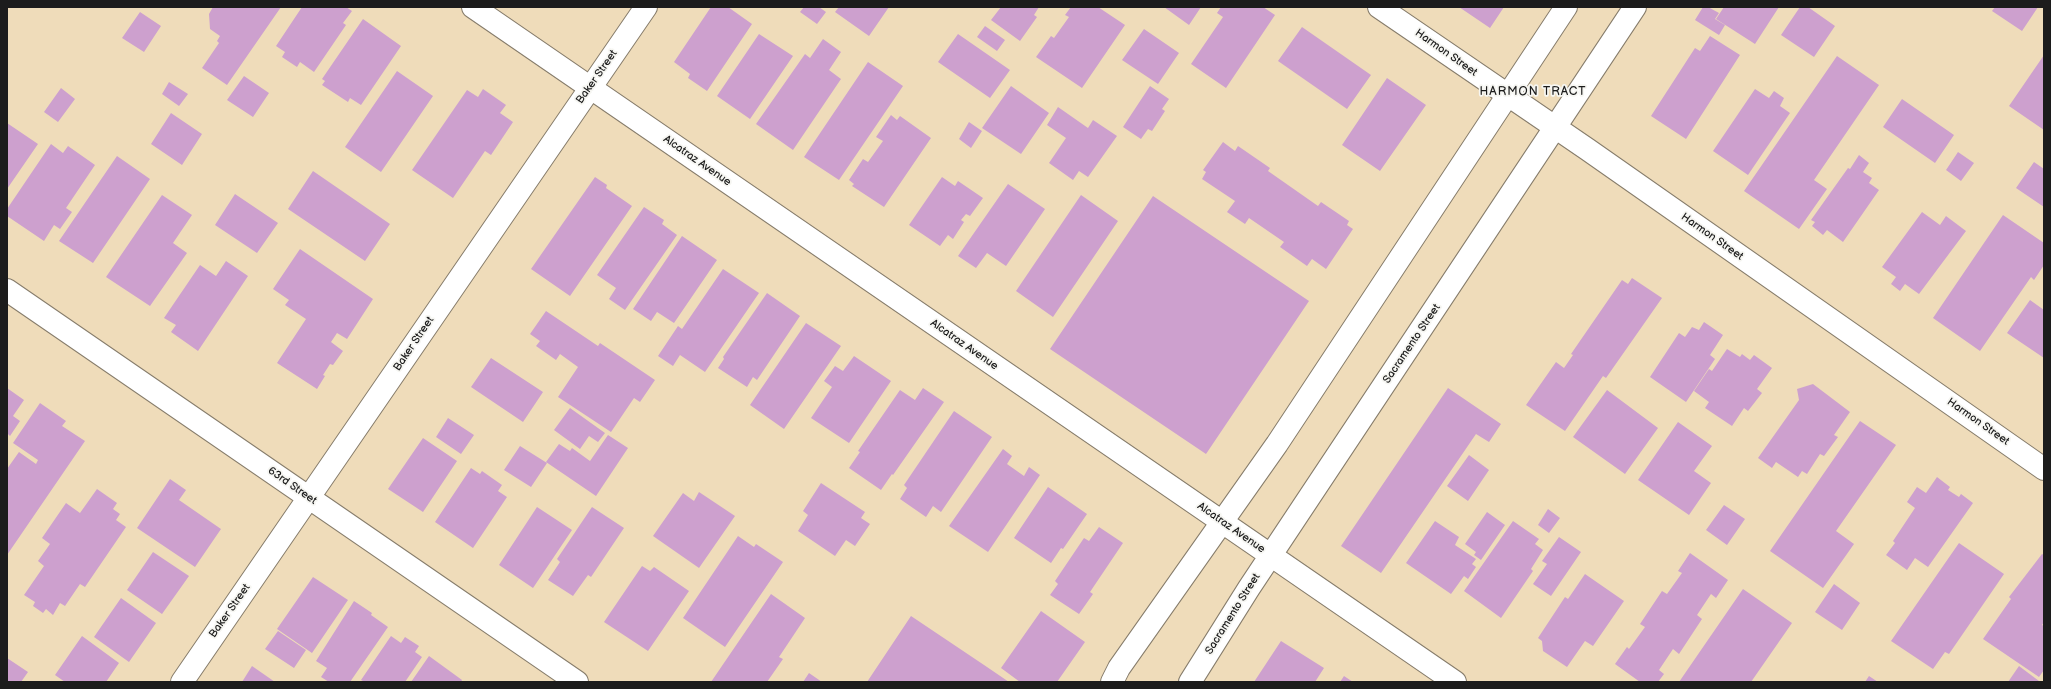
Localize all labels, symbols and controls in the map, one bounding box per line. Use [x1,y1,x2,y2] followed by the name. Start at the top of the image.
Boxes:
[1412,27,1480,79] street label: Harmon Street
[574,48,620,106] street label: Baker Street
[1480,85,1586,99] district label: HARMON TRACT
[661,133,733,189] street label: Alcatraz Avenue
[1678,211,1746,263] street label: Harmon Street
[1381,302,1443,386] street label: Sacramento Street
[391,314,437,374] street label: Baker Street
[928,317,1000,373] street label: Alcatraz Avenue
[1944,396,2012,448] street label: Harmon Street
[265,464,319,508] street label: 63rd Street
[1195,500,1267,556] street label: Alcatraz Avenue
[1203,571,1263,657] street label: Sacramento Street
[207,582,253,640] street label: Baker Street

